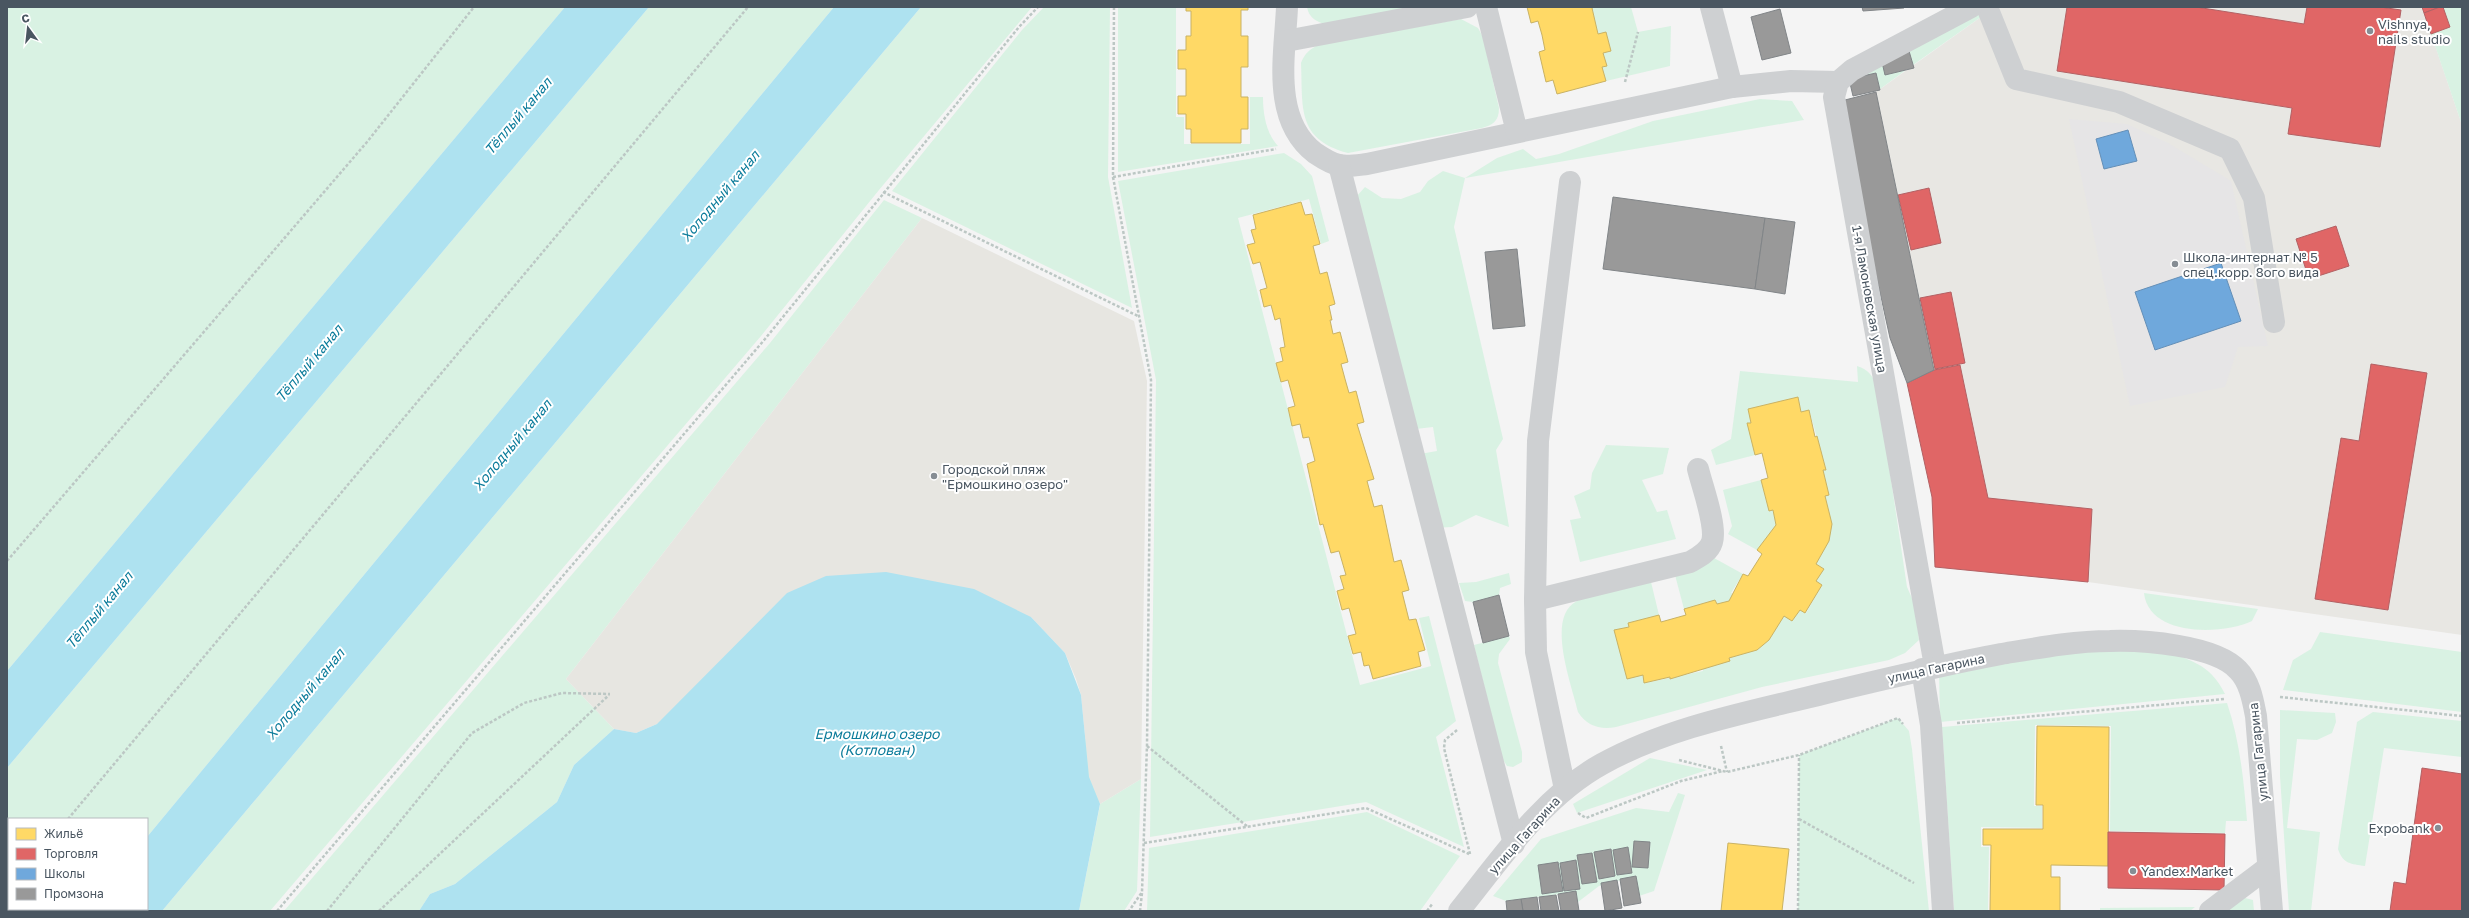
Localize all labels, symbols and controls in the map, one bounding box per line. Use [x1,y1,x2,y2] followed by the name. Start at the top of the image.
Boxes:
[8,8,48,48] north arrow
[20,11,31,25] text: С
[2378,16,2451,47] place label: Vishnya, nails studio
[2365,26,2375,36] marker: Vishnya, nails studio
[480,73,555,158] water label: Тёплый канал
[677,146,763,245] water label: Холодный канал
[1849,224,1891,374] street label: 1-я Ламоновская улица
[2183,249,2319,280] place label: Школа-интернат № 5 спец.корр. 8ого вида
[2170,259,2180,269] marker: Школа-интернат № 5 спец.корр. 8ого вида
[271,320,346,405] water label: Тёплый канал
[469,395,555,494] water label: Холодный канал
[942,461,1068,492] place label: Городской пляж "Ермошкино озеро"
[929,471,939,481] marker: Городской пляж "Ермошкино озеро"
[61,567,136,652] water label: Тёплый канал
[262,644,348,743] water label: Холодный канал
[1886,650,1986,686] street label: улица Гагарина
[2245,702,2271,802] street label: улица Гагарина
[815,725,941,758] water label: Ермошкино озеро (Котлован)
[1485,793,1563,877] street label: улица Гагарина
[8,818,148,910] legend
[2368,820,2431,836] place label: Expobank
[2433,823,2443,833] marker: Expobank
[44,826,83,841] text: Жильё
[44,846,98,861] text: Торговля
[2141,863,2234,879] place label: Yandex.Market
[44,866,85,881] text: Школы
[2128,866,2138,876] marker: Yandex.Market
[44,886,104,901] text: Промзона

